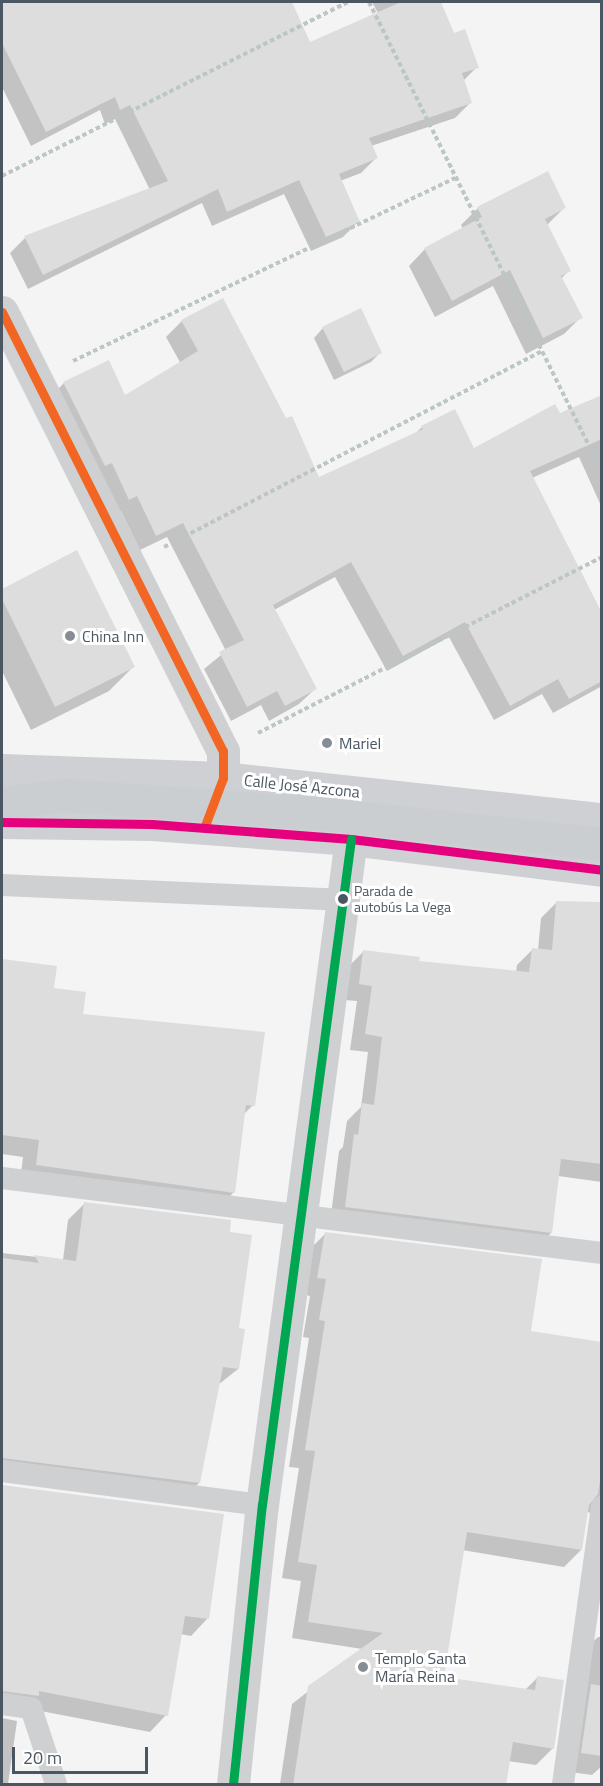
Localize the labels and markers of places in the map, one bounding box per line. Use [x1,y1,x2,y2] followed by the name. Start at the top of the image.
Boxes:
[82,626,144,646] place label: China Inn
[63,629,77,643] marker: China Inn
[339,733,381,753] place label: Mariel
[320,736,334,750] marker: Mariel
[354,883,451,916] place label: Parada de autobús La Vega
[337,893,349,905] marker: Parada de autobús La Vega
[375,1648,466,1686] place label: Templo Santa María Reina
[356,1660,370,1674] marker: Templo Santa María Reina

